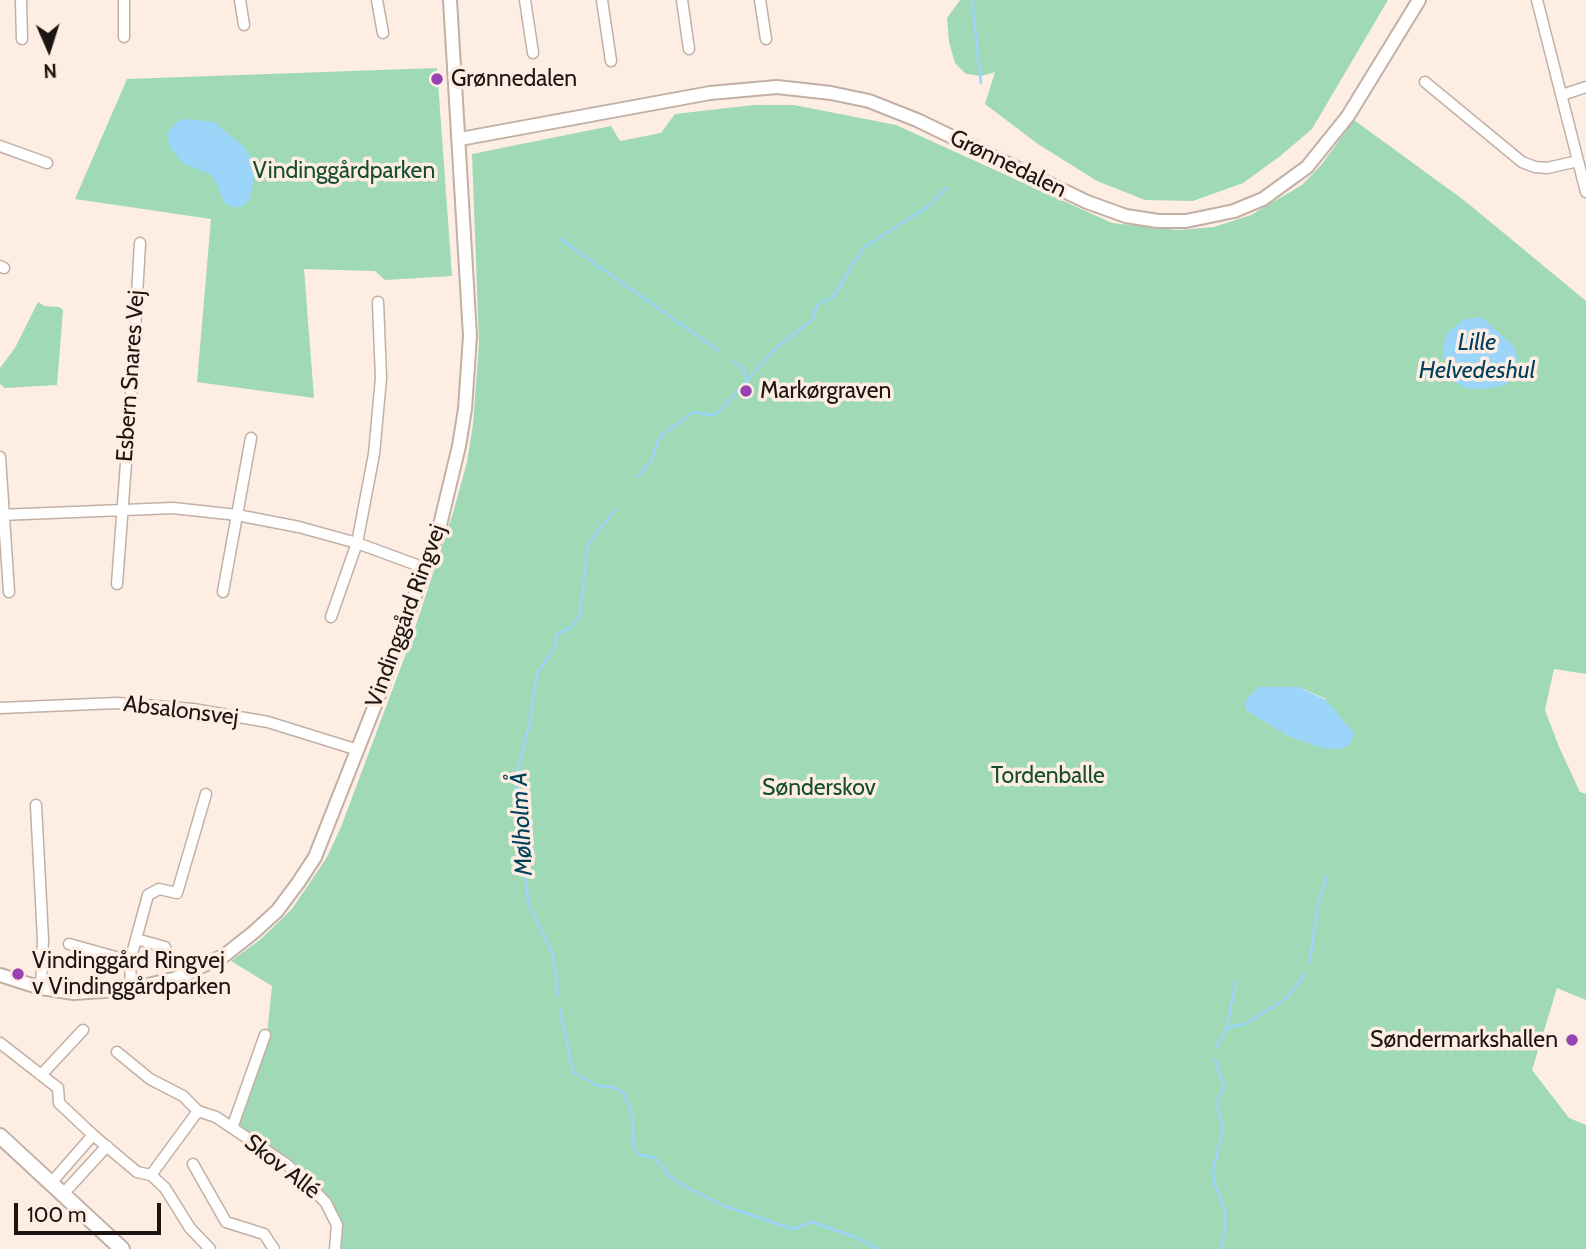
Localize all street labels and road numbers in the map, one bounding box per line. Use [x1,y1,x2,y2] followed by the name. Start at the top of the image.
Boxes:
[945,124,1071,204] street label: Grønnedalen
[111,289,151,463] street label: Esbern Snares Vej
[360,521,452,711] street label: Vindinggård Ringvej
[122,690,240,732] street label: Absalonsvej
[239,1129,325,1205] street label: Skov Allé

